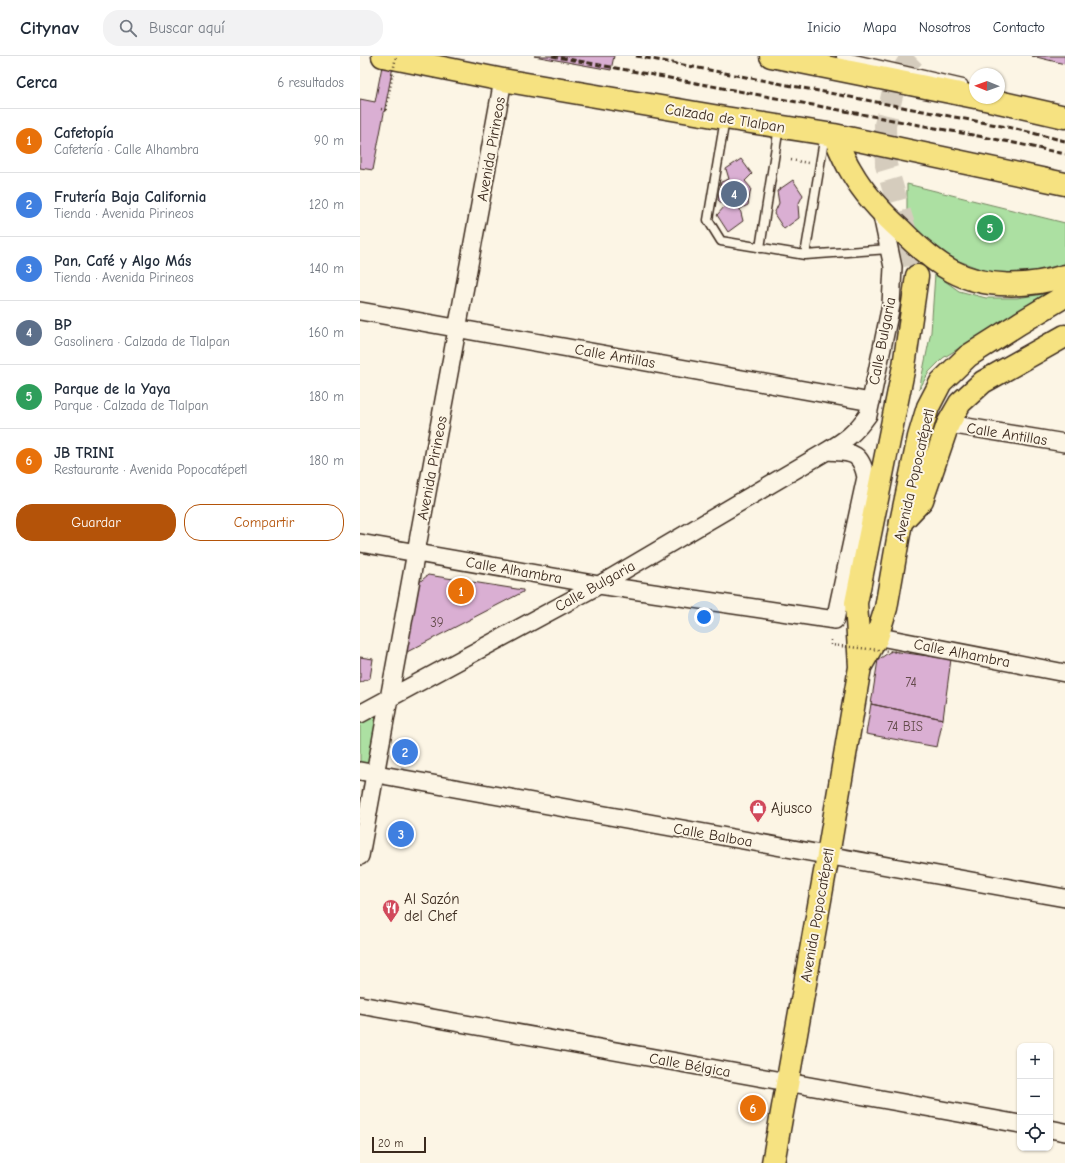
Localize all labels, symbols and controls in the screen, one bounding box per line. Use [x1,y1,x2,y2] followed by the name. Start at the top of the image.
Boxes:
[103,10,383,46] search box
[20,17,79,39] text: Citynav
[117,17,139,39] icon: search
[149,19,225,37] text: Buscar aquí
[807,19,841,36] text: Inicio
[863,19,897,36] text: Mapa
[919,19,971,36] text: Nosotros
[993,19,1045,36] text: Contacto
[969,68,1005,104] north arrow
[16,73,58,92] text: Cerca
[277,75,344,90] text: 6 resultados
[473,95,509,203] street label: Avenida Pirineos
[664,100,786,136] street label: Calzada de Tlalpan
[54,124,114,142] text: Cafetopía
[26,133,32,148] text: 1
[314,133,344,148] text: 90 m
[54,142,199,157] text: Cafetería · Calle Alhambra
[721,179,747,209] pin: 4
[54,188,206,206] text: Frutería Baja California
[26,197,32,212] text: 2
[309,197,344,212] text: 120 m
[54,206,194,221] text: Tienda · Avenida Pirineos
[977,213,1003,243] pin: 5
[54,252,191,270] text: Pan, Café y Algo Más
[26,261,32,276] text: 3
[310,261,344,276] text: 140 m
[54,270,194,285] text: Tienda · Avenida Pirineos
[865,296,899,386] street label: Calle Bulgaria
[54,316,71,334] text: BP
[26,325,32,340] text: 4
[309,325,344,340] text: 160 m
[54,334,230,349] text: Gasolinera · Calzada de Tlalpan
[573,340,657,372] street label: Calle Antillas
[54,380,171,398] text: Parque de la Yaya
[26,389,32,404] text: 5
[309,389,344,404] text: 180 m
[54,398,208,413] text: Parque · Calzada de Tlalpan
[890,407,938,543] street label: Avenida Popocatépetl
[413,414,451,522] street label: Avenida Pirineos
[965,419,1049,449] street label: Calle Antillas
[54,444,114,462] text: JB TRINI
[26,453,32,468] text: 6
[309,453,344,468] text: 180 m
[54,462,247,477] text: Restaurante · Avenida Popocatépetl
[16,504,176,541] button: Guardar
[184,504,344,541] button: Compartir
[464,553,564,587] street label: Calle Alhambra
[552,557,638,615] street label: Calle Bulgaria
[448,576,474,606] pin: 1
[694,607,714,627] your location
[430,615,444,630] house number: 39
[912,635,1012,671] street label: Calle Alhambra
[905,675,917,690] house number: 74
[887,719,923,734] house number: 74 BIS
[392,737,418,767] pin: 2
[748,798,768,823] shop icon: Ajusco
[771,799,812,817] place label: Ajusco
[388,819,414,849] pin: 3
[672,819,754,851] street label: Calle Balboa
[796,847,838,983] street label: Avenida Popocatépetl
[404,890,459,925] place label: Al Sazón del Chef
[381,898,401,923] restaurant icon: Al Sazón del Chef
[1017,1043,1053,1151] map controls
[1017,1043,1053,1079] button: +
[648,1049,732,1081] street label: Calle Bélgica
[1017,1079,1053,1115] button: −
[740,1093,766,1123] pin: 6
[1017,1115,1053,1151] button: locate
[372,1135,426,1154] scale bar
[378,1137,403,1150] text: 20 m

